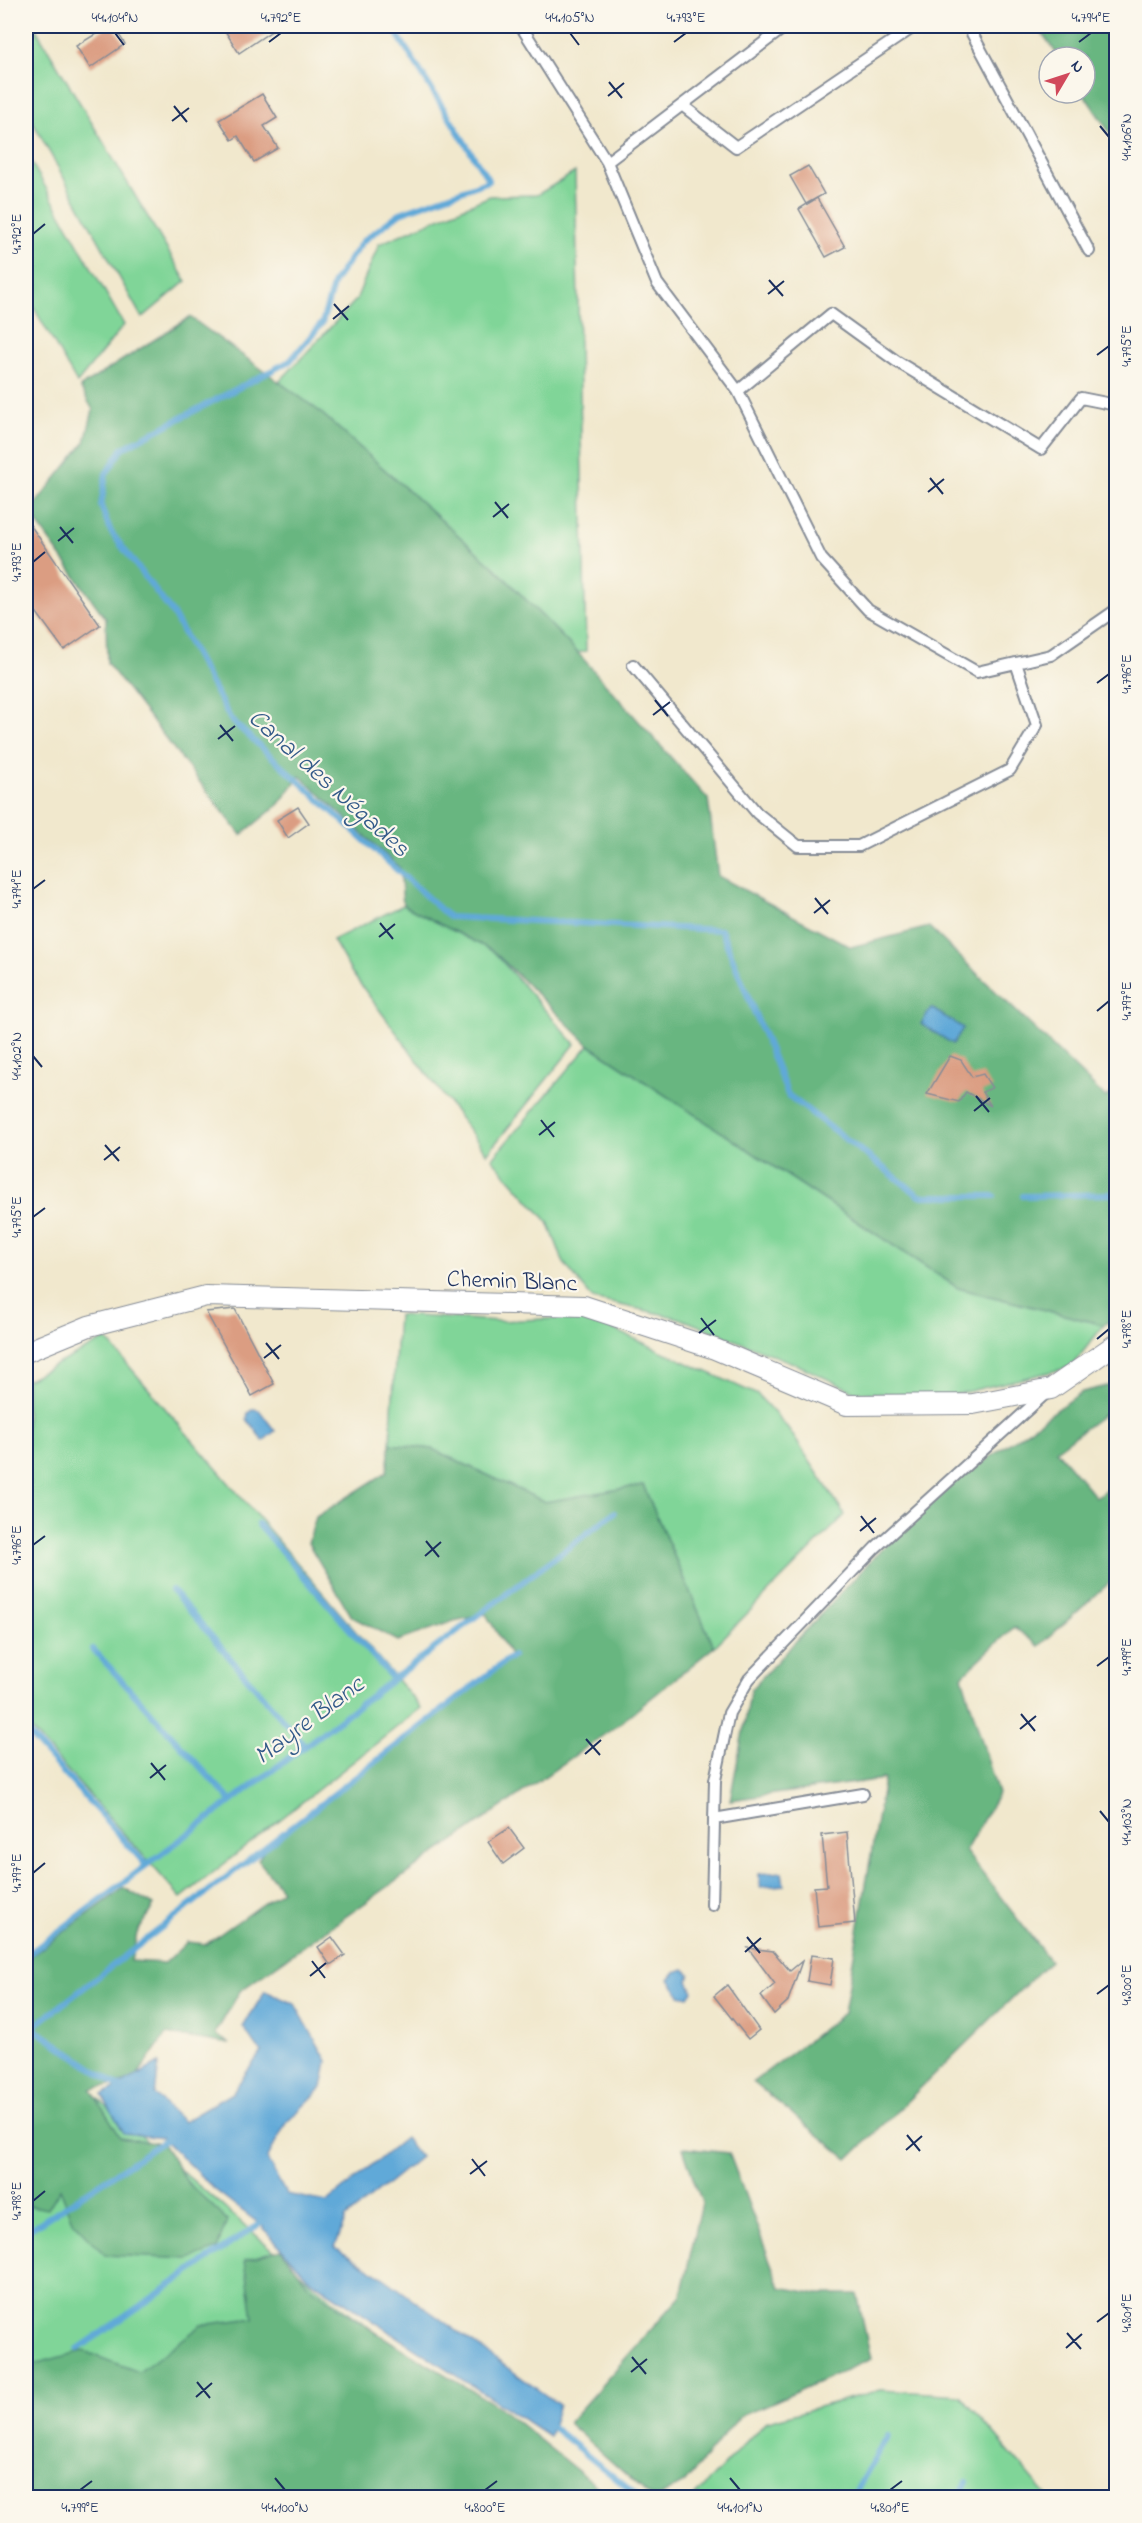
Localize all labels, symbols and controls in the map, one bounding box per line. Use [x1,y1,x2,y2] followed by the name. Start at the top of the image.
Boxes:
[92,7,139,29] text: 44.104°N
[261,7,301,29] text: 4.792°E
[545,7,595,29] text: 44.105°N
[666,7,706,29] text: 4.793°E
[1071,7,1111,29] text: 4.794°E
[1037,45,1097,105] north arrow
[1064,55,1090,79] text: N
[1116,113,1138,161] text: 44.106°N
[6,214,28,254] text: 4.792°E
[1116,325,1138,367] text: 4.795°E
[6,542,28,582] text: 4.793°E
[1116,654,1138,694] text: 4.796°E
[239,701,418,868] water label: Canal des Négades
[6,869,28,909] text: 4.794°E
[1116,981,1138,1021] text: 4.797°E
[6,1032,28,1080] text: 44.102°N
[6,1196,28,1238] text: 4.795°E
[446,1263,578,1302] street label: Chemin Blanc
[1116,1310,1138,1348] text: 4.798°E
[6,1525,28,1565] text: 4.796°E
[1116,1638,1138,1676] text: 4.799°E
[247,1666,374,1775] water label: Mayre Blanc
[1116,1798,1138,1846] text: 44.103°N
[6,1853,28,1893] text: 4.797°E
[1116,1965,1138,2005] text: 4.800°E
[6,2182,28,2220] text: 4.798°E
[1116,2293,1138,2333] text: 4.801°E
[61,2497,99,2519] text: 4.799°E
[261,2497,309,2519] text: 44.100°N
[465,2497,505,2519] text: 4.800°E
[717,2497,763,2519] text: 44.101°N
[870,2497,910,2519] text: 4.801°E

